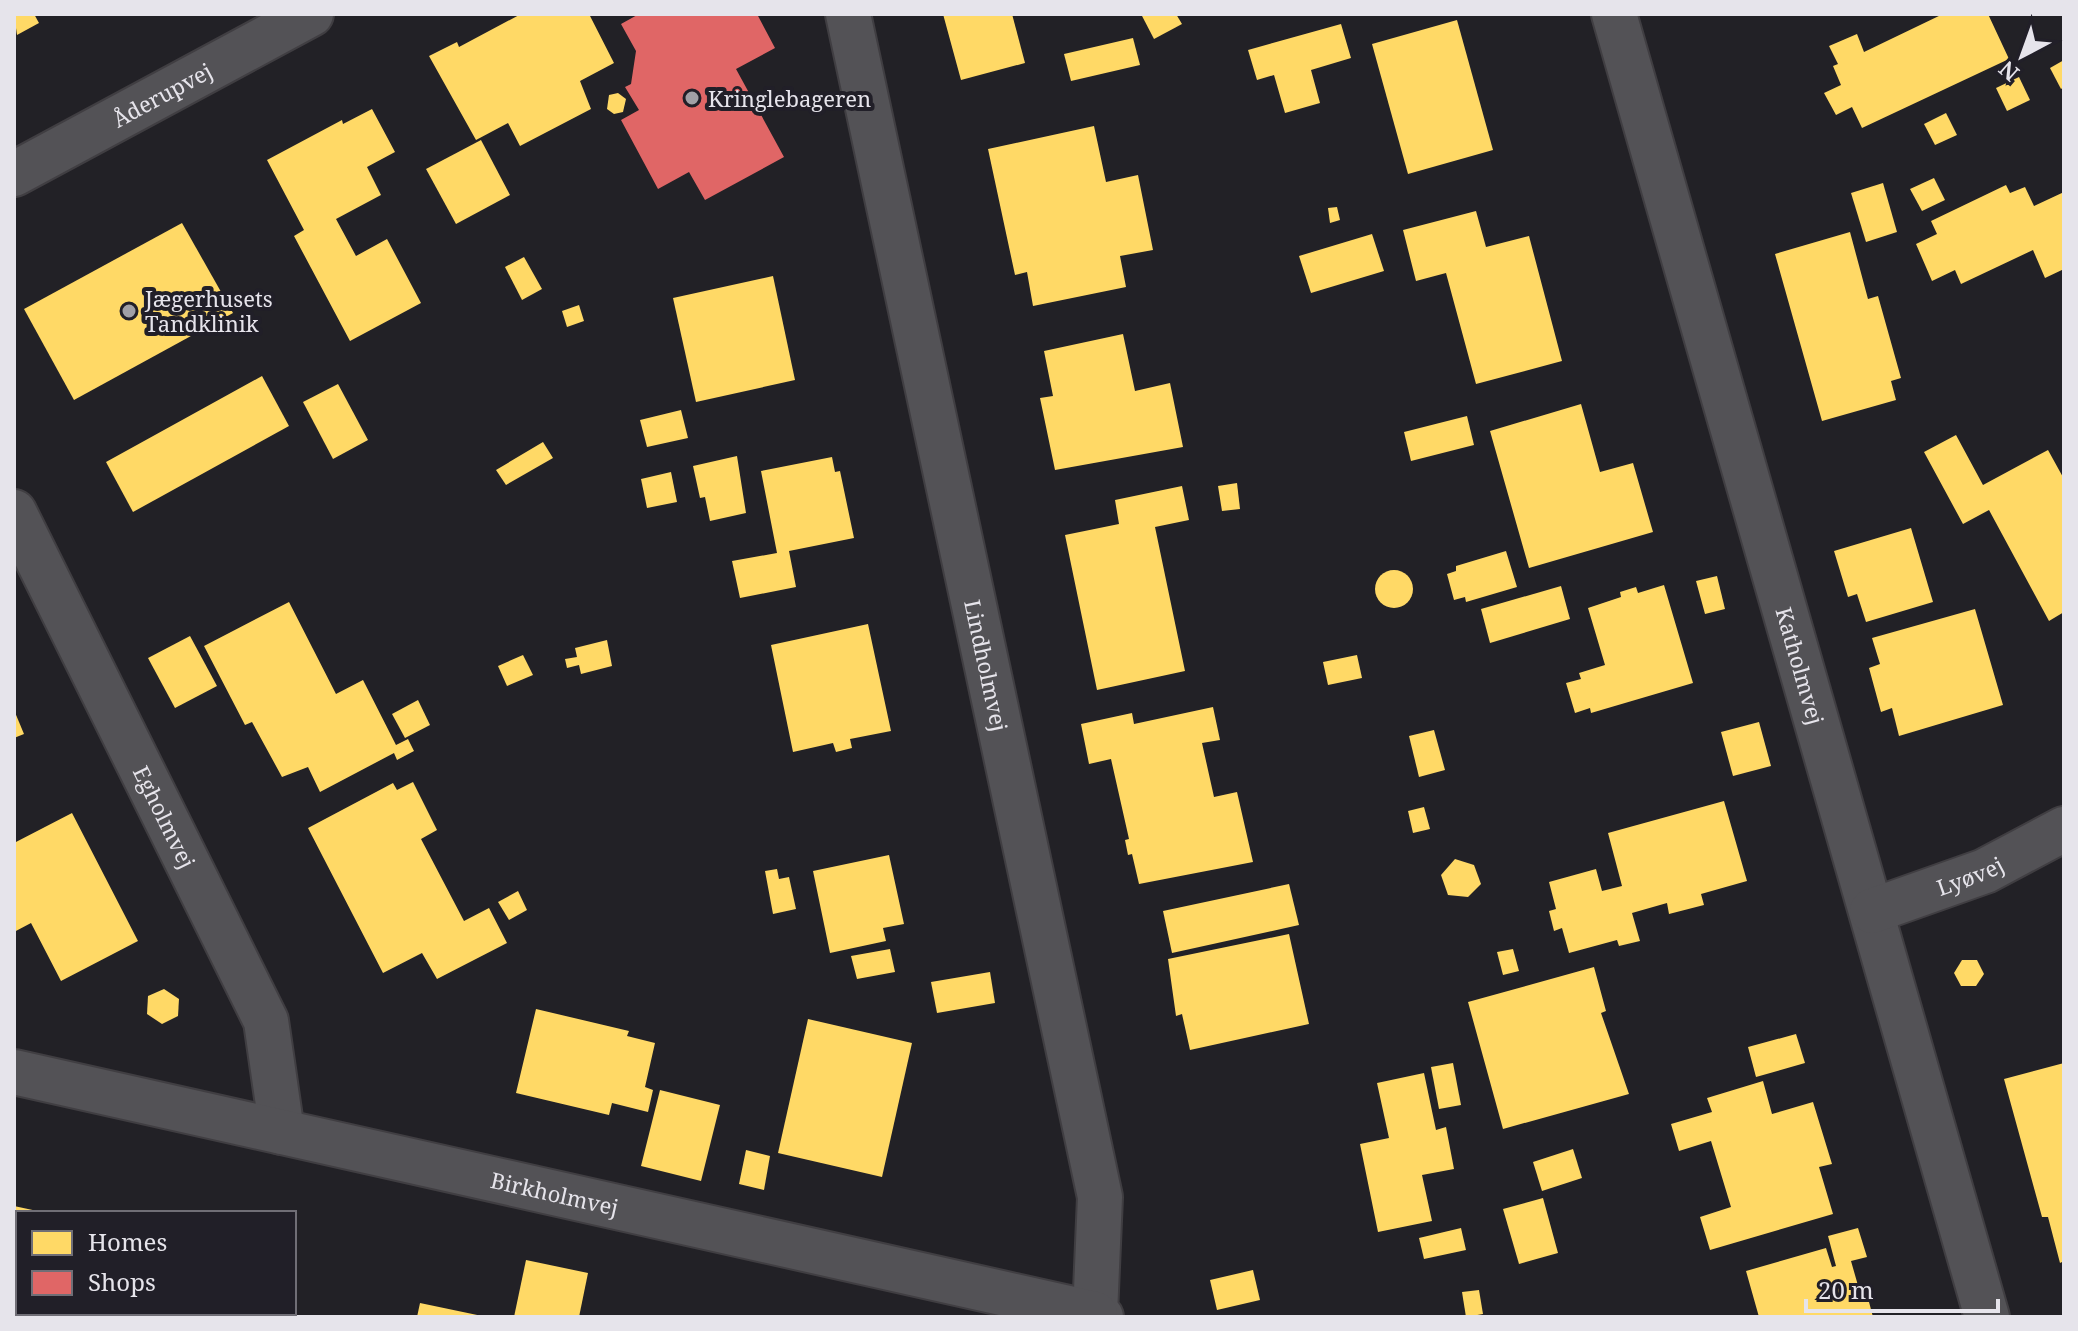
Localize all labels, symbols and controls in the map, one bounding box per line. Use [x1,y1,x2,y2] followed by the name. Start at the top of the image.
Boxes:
[1982,16,2062,96] north arrow
[107,55,217,133] street label: Åderupvej
[1992,55,2025,89] text: N
[708,83,871,113] place label: Kringlebageren
[683,89,701,107] marker: Kringlebageren
[144,283,273,338] place label: Jægerhusets Tandklinik
[120,302,138,320] marker: Jægerhusets Tandklinik
[958,597,1015,734] street label: Lindholmvej
[1770,604,1832,728] street label: Katholmvej
[127,760,203,873] street label: Egholmvej
[1932,849,2009,902] street label: Lyøvej
[488,1164,621,1222] street label: Birkholmvej
[16,1211,296,1315] legend
[88,1225,167,1258] text: Homes
[1806,1263,1998,1313] scale bar
[88,1265,156,1298] text: Shops
[1818,1273,1874,1306] text: 20 m

